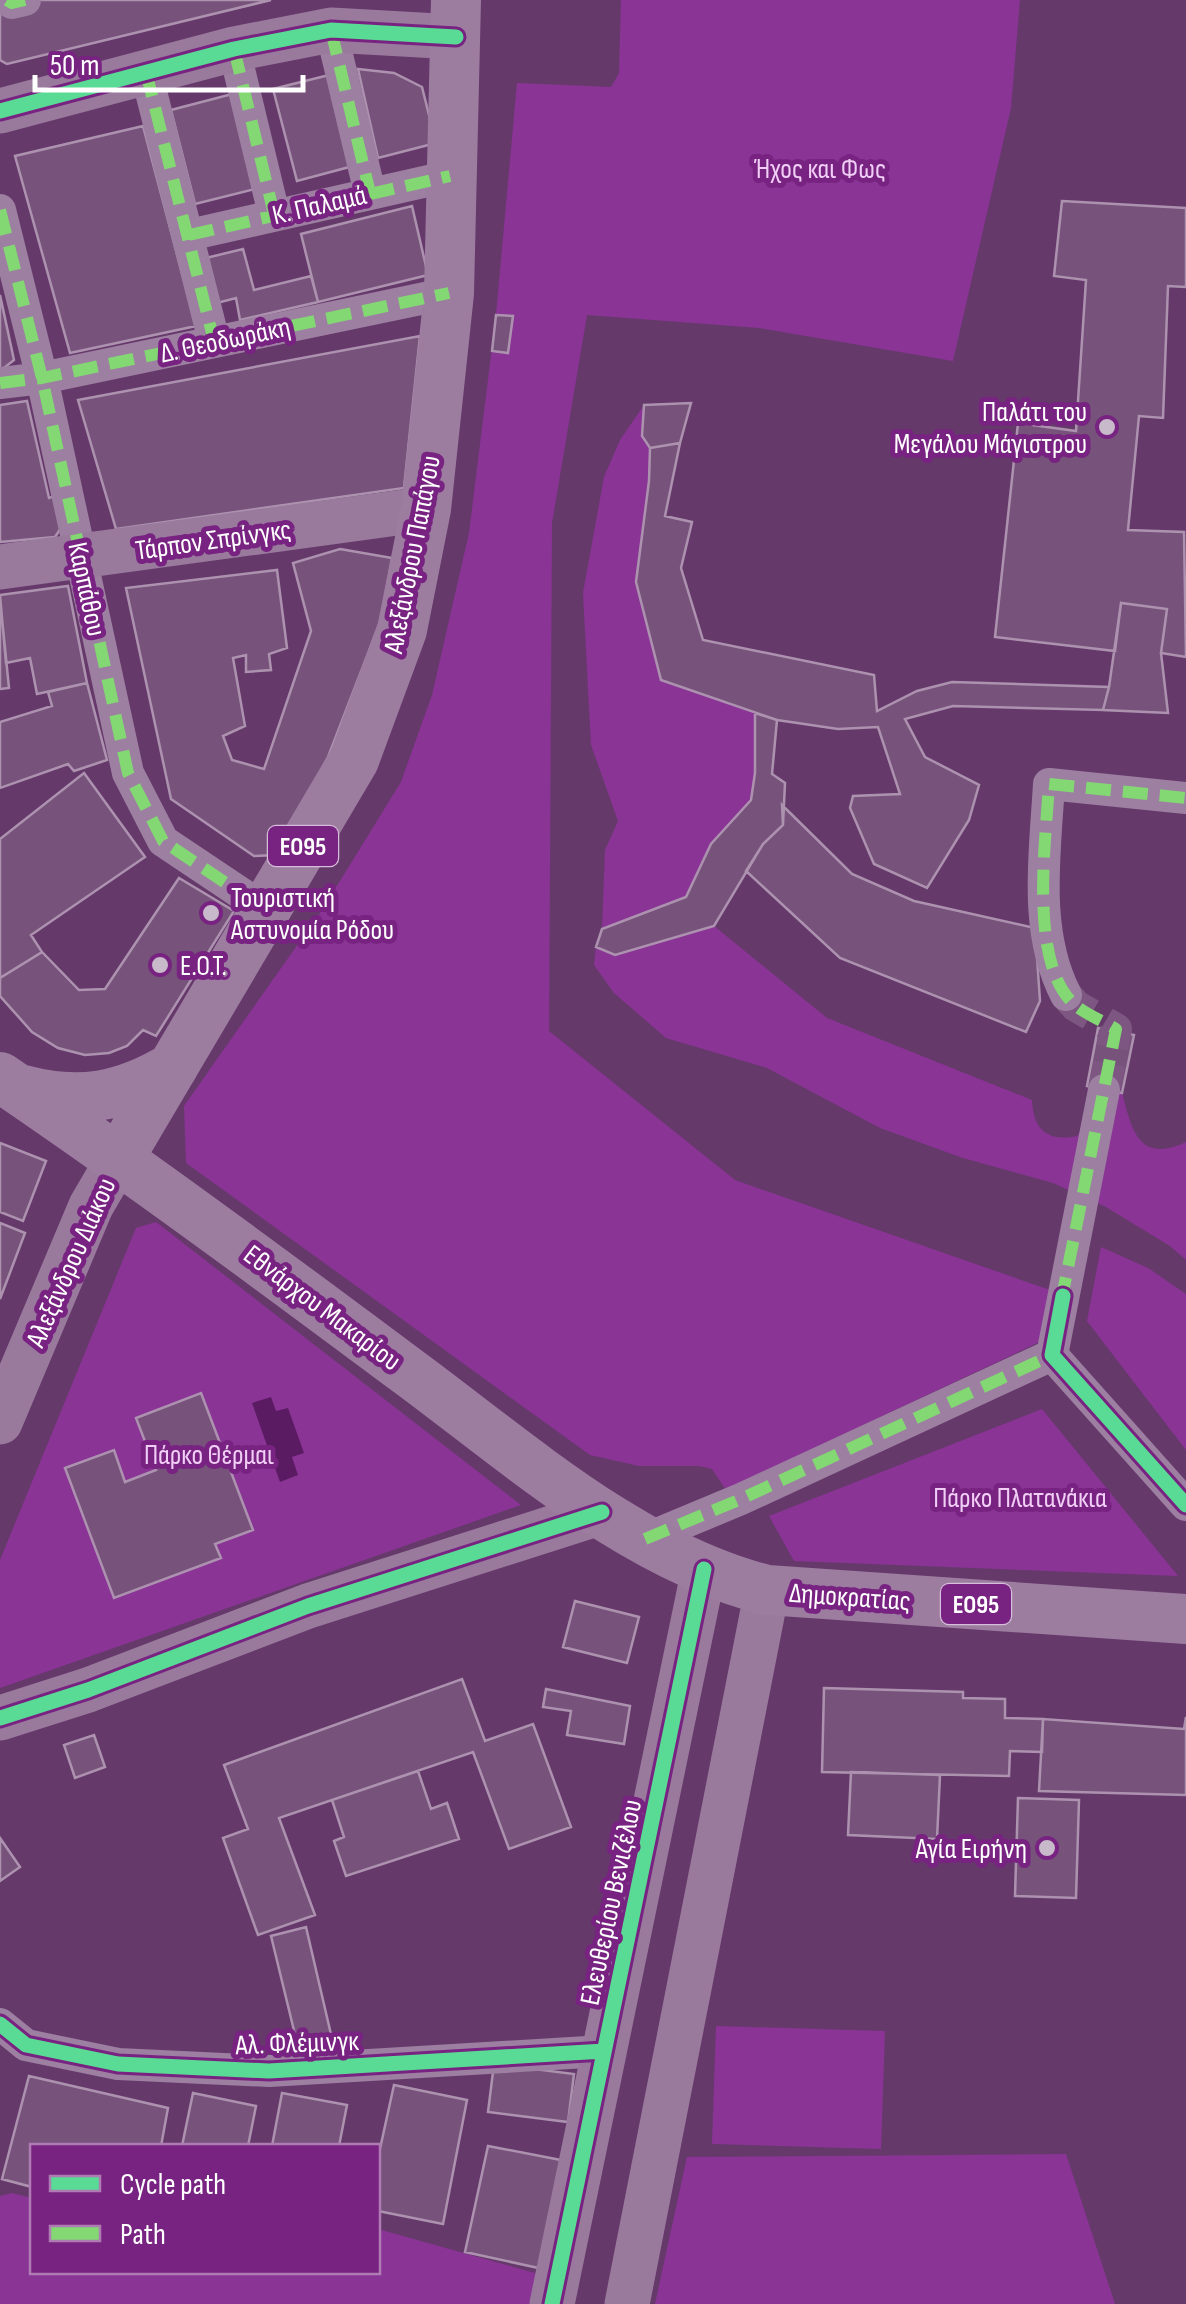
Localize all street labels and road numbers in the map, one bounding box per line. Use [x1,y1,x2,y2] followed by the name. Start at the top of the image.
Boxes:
[269,179,370,232] street label: Κ. Παλαμά
[157,311,293,370] street label: Δ. Θεοδωράκη
[377,453,448,657] street label: Αλεξάνδρου Παπάγου
[133,513,293,568] street label: Τάρπον Σπρίνγκς
[61,539,113,639] street label: Καρπάθου
[268,826,338,866] road number: ΕΟ95
[19,1173,123,1353] street label: Αλεξάνδρου Διάκου
[237,1238,407,1378] street label: Εθνάρχου Μακαρίου
[788,1577,912,1618] street label: Δημοκρατίας
[941,1584,1011,1624] road number: ΕΟ95
[574,1796,649,2008] street label: Ελευθερίου Βενιζέλου
[234,2025,360,2062] street label: Αλ. Φλέμινγκ

